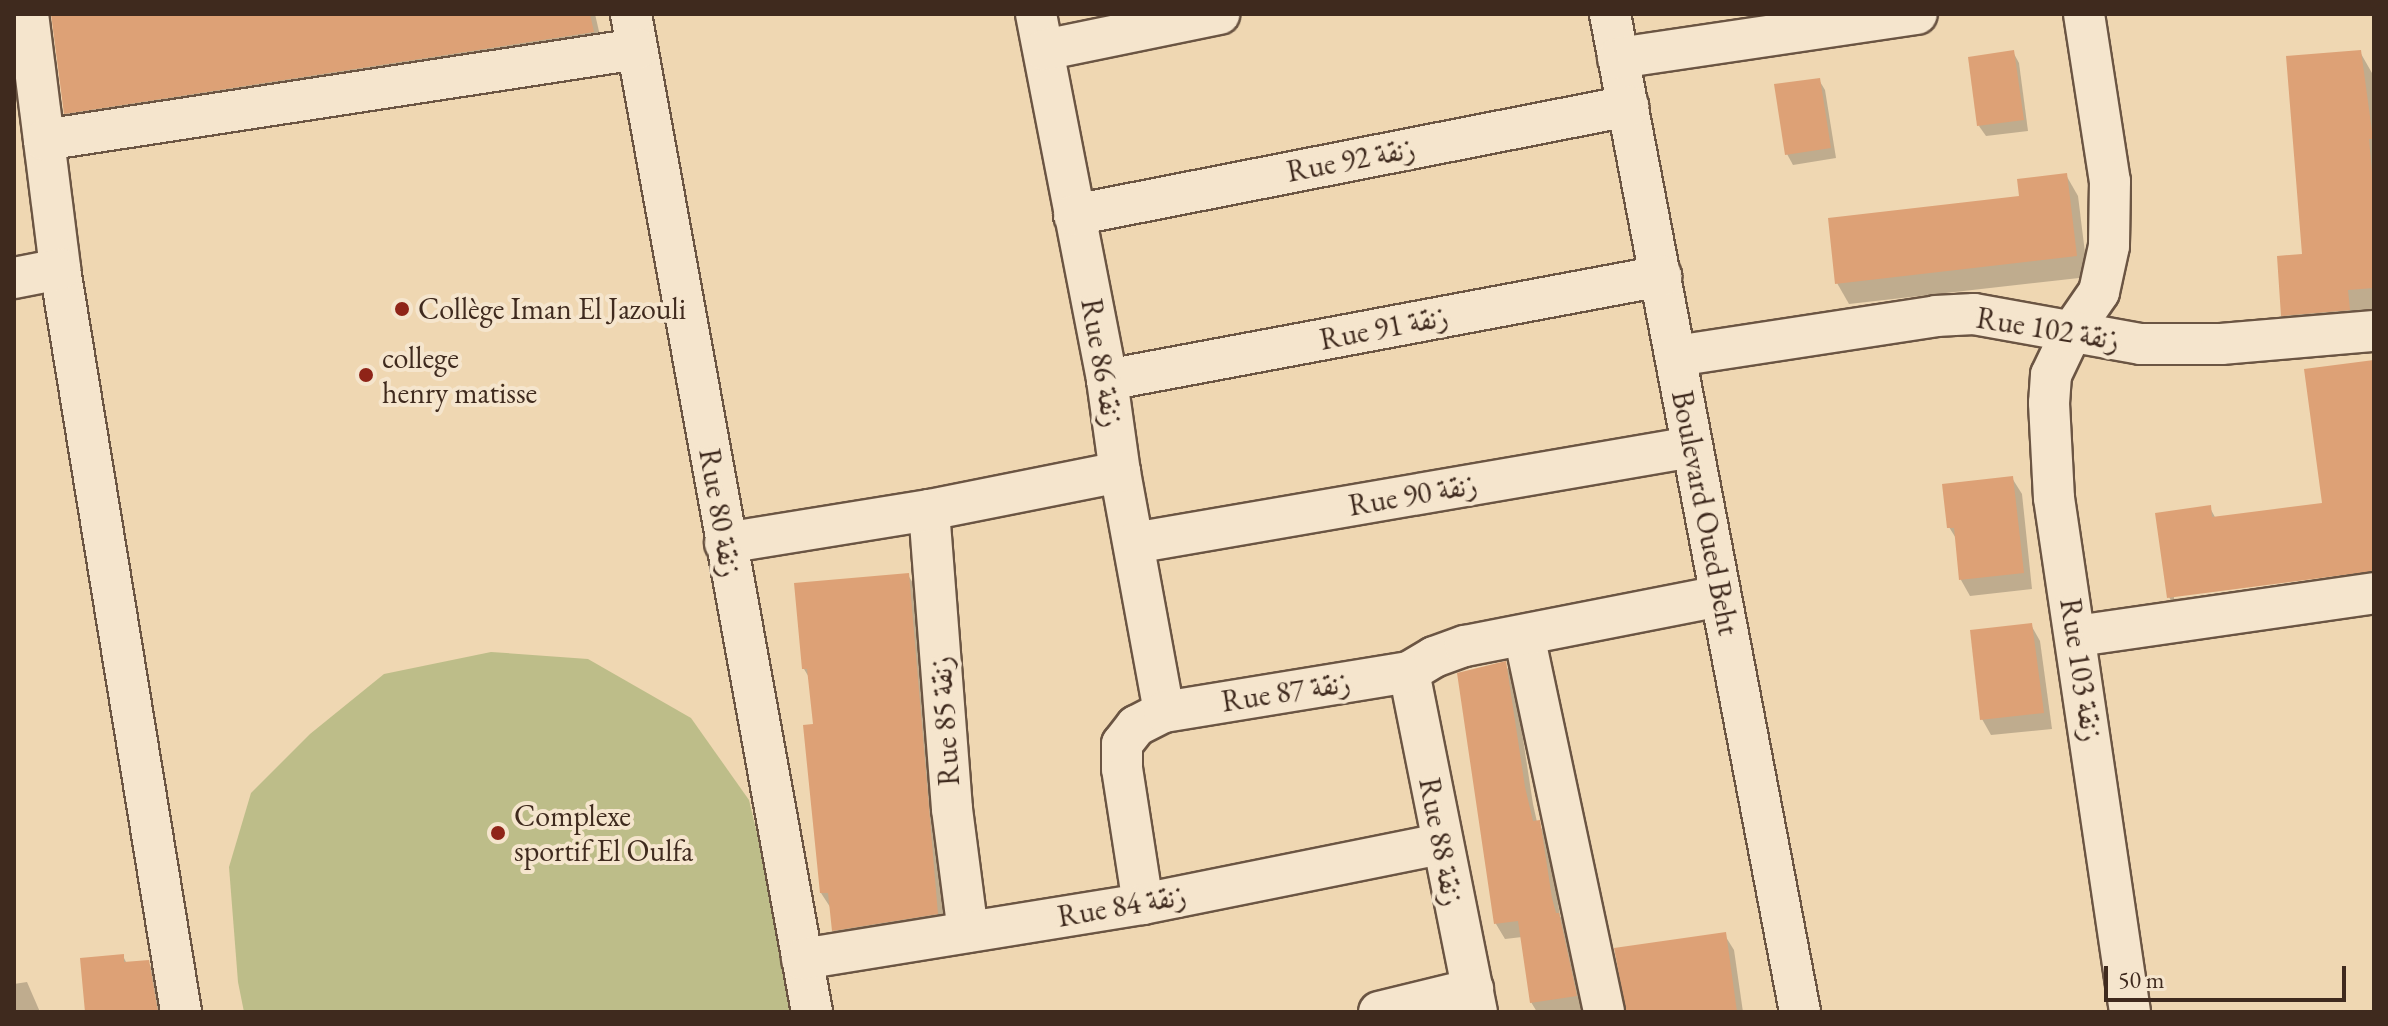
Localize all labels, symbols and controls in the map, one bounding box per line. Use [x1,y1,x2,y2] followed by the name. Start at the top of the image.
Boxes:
[1284,130,1418,190] street label: Rue 92 زنقة
[418,291,686,327] place label: Collège Iman El Jazouli
[1073,296,1131,430] street label: Rue 86 زنقة
[1317,298,1451,358] street label: Rue 91 زنقة
[393,300,411,318] marker: Collège Iman El Jazouli
[1974,300,2122,358] street label: Rue 102 زنقة
[382,340,537,410] place label: college henry matisse
[357,366,375,384] marker: college henry matisse
[1664,388,1746,638] street label: Boulevard Oued Beht
[691,446,749,580] street label: Rue 80 زنقة
[1346,466,1480,524] street label: Rue 90 زنقة
[2052,596,2110,744] street label: Rue 103 زنقة
[923,655,967,787] street label: Rue 85 زنقة
[1219,664,1353,720] street label: Rue 87 زنقة
[1411,775,1471,909] street label: Rue 88 زنقة
[514,798,693,868] place label: Complexe sportif El Oulfa
[489,824,507,842] marker: Complexe sportif El Oulfa
[1055,877,1189,935] street label: Rue 84 زنقة
[2108,950,2350,1000] scale bar
[2118,964,2165,995] text: 50 m

